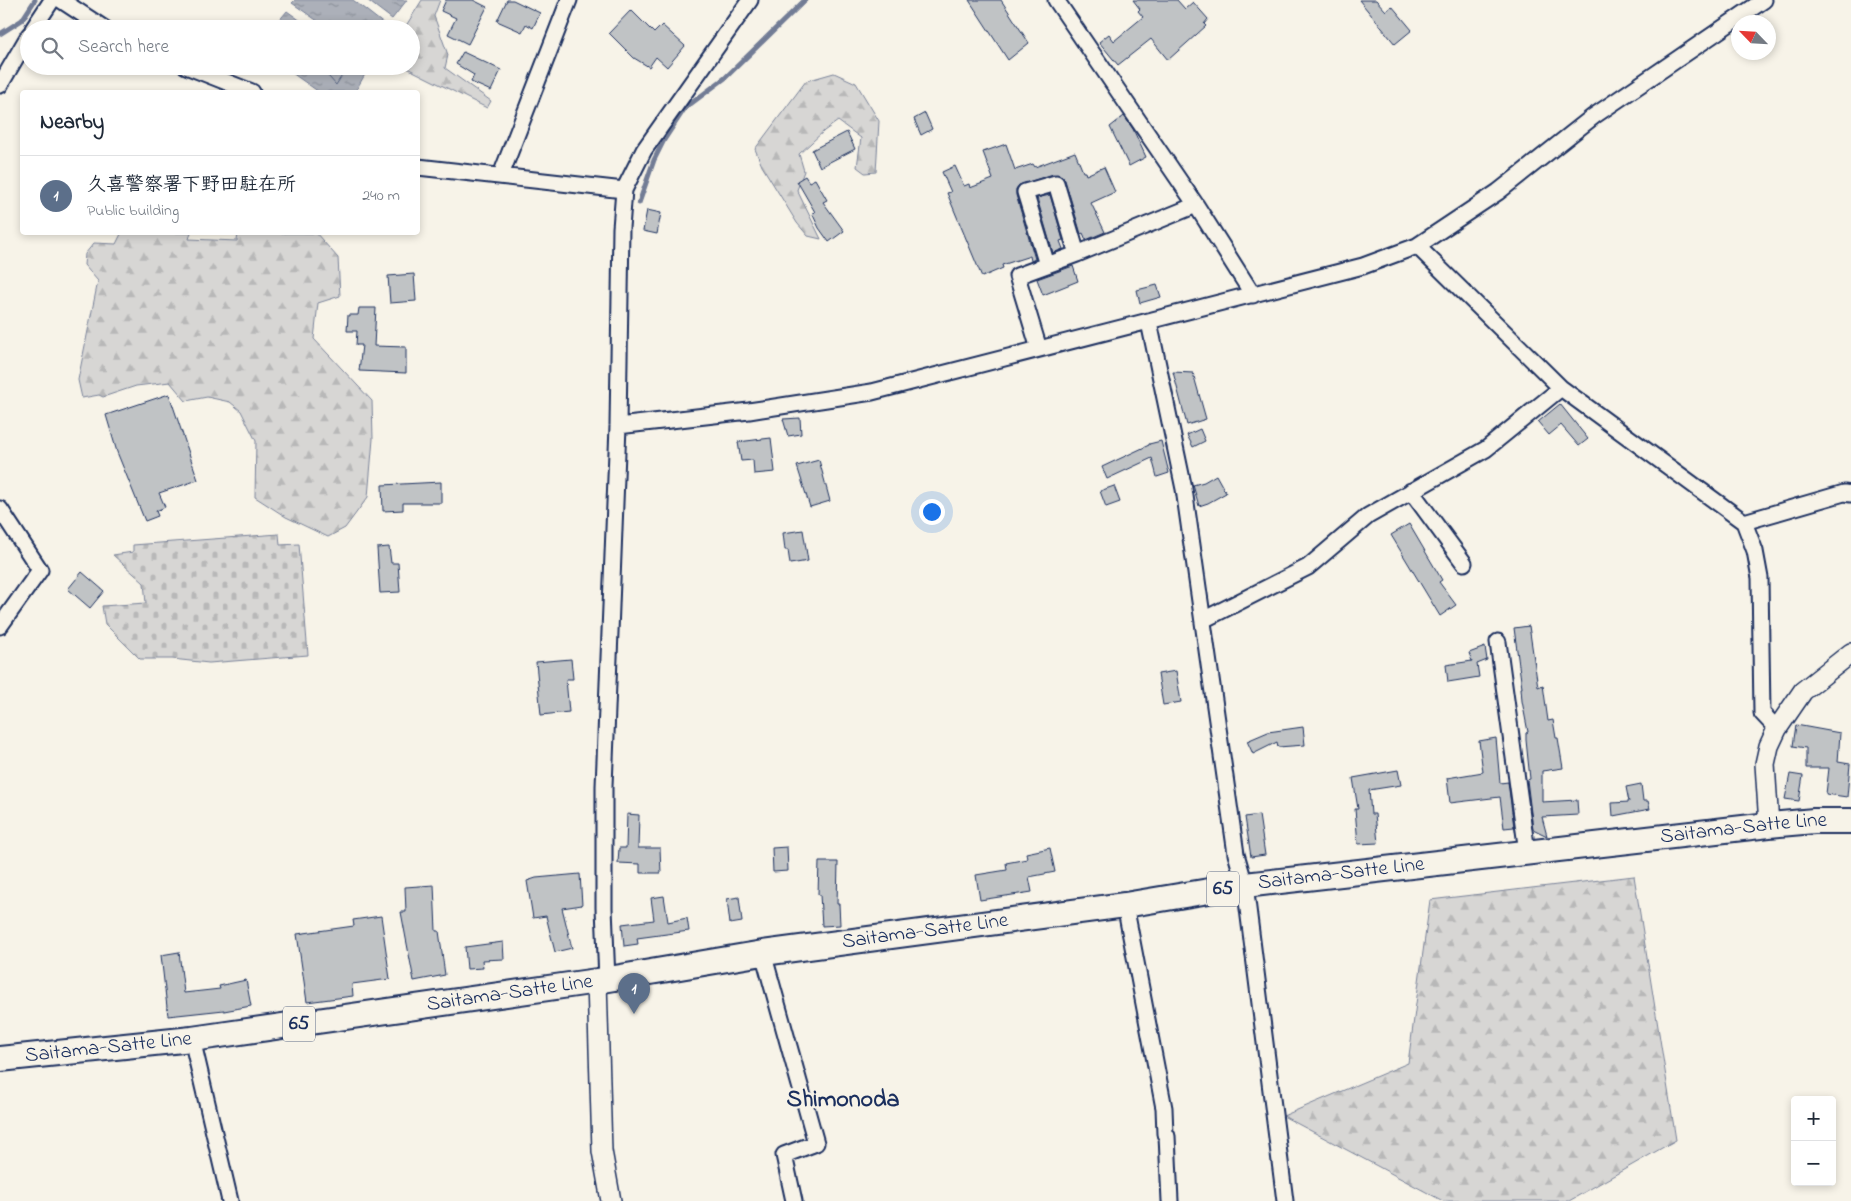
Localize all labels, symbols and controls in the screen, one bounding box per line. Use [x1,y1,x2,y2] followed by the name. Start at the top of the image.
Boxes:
[1731,15,1776,60] north arrow
[20,20,420,75] search box
[38,34,66,62] icon: search
[78,34,169,61] text: Search here
[40,108,104,138] text: Nearby
[87,172,296,199] text: 久喜警察署下野田駐在所
[53,184,59,208] text: 1
[362,184,400,208] text: 240 m
[87,199,179,223] text: Public building
[919,499,945,525] your location
[1658,806,1827,852] street label: Saitama-Satte Line
[1256,850,1427,898] street label: Saitama-Satte Line
[1207,872,1239,906] road number: 65
[840,906,1011,957] street label: Saitama-Satte Line
[425,967,595,1020] street label: Saitama-Satte Line
[618,973,650,1014] pin: 1
[283,1006,315,1042] road number: 65
[24,1024,194,1071] street label: Saitama-Satte Line
[787,1083,900,1118] district label: Shimonoda
[1791,1096,1836,1186] map controls
[1791,1096,1836,1141] button: +
[1791,1141,1836,1186] button: −

